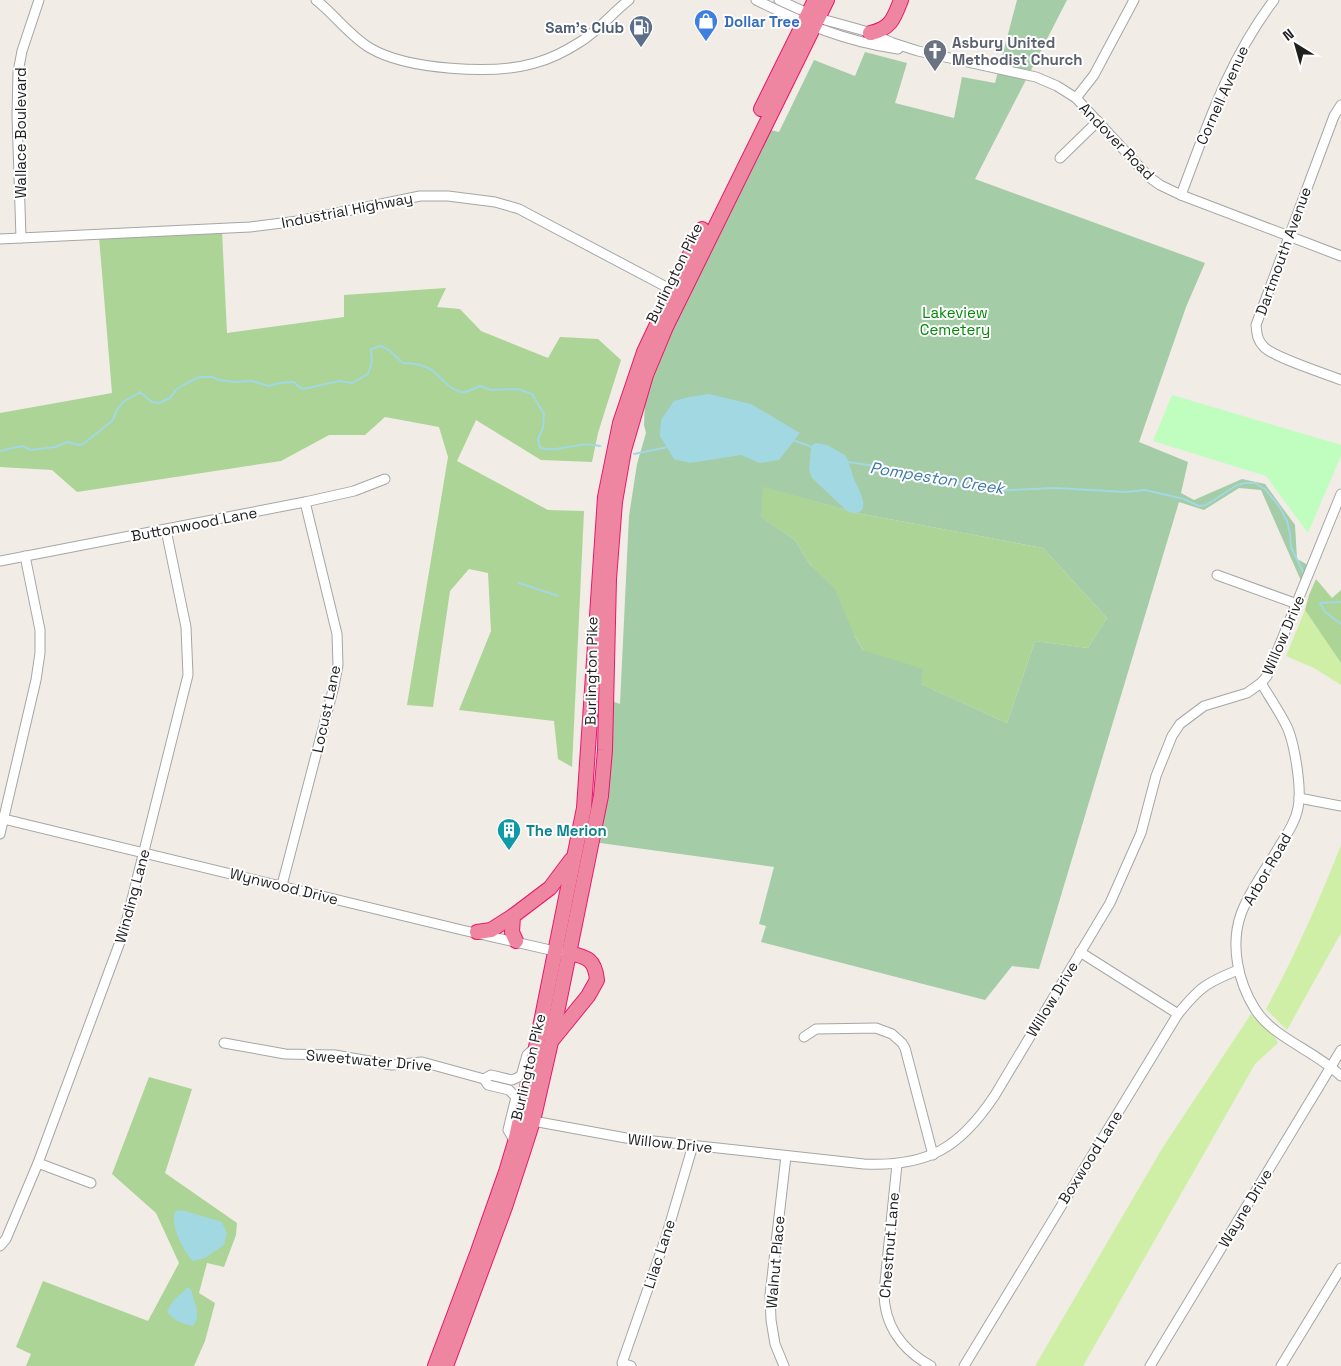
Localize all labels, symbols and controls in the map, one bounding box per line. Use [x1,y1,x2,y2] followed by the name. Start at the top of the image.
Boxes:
[693,8,719,42] shop icon: Dollar Tree
[724,12,800,31] place label: Dollar Tree
[628,14,654,48] fuel station icon: Sam's Club
[545,18,624,37] place label: Sam's Club
[1271,20,1321,70] north arrow
[1279,25,1297,45] text: N
[952,33,1083,69] place label: Asbury United Methodist Church
[922,38,948,72] church icon: Asbury United Methodist Church
[1192,42,1252,148] street label: Cornell Avenue
[11,67,30,199] street label: Wallace Boulevard
[1075,98,1159,184] street label: Andover Road
[1251,184,1315,318] street label: Dartmouth Avenue
[280,188,414,232] street label: Industrial Highway
[642,220,707,326] street label: Burlington Pike
[920,303,990,339] park label: Lakeview Cemetery
[868,457,1008,499] water label: Pompeston Creek
[129,502,259,546] street label: Buttonwood Lane
[1258,592,1308,678] street label: Willow Drive
[581,616,601,726] street label: Burlington Pike
[307,663,345,754] street label: Locust Lane
[496,817,522,851] building icon: The Merion
[526,821,607,840] place label: The Merion
[1239,829,1295,909] street label: Arbor Road
[110,847,154,945] street label: Winding Lane
[228,863,340,909] street label: Wynwood Drive
[1022,958,1082,1040] street label: Willow Drive
[506,1012,550,1122] street label: Burlington Pike
[305,1045,433,1075] street label: Sweetwater Drive
[1054,1107,1126,1207] street label: Boxwood Lane
[627,1129,713,1157] street label: Willow Drive
[1214,1165,1276,1251] street label: Wayne Drive
[875,1191,903,1299] street label: Chestnut Lane
[761,1215,789,1309] street label: Walnut Place
[639,1217,679,1291] street label: Lilac Lane

